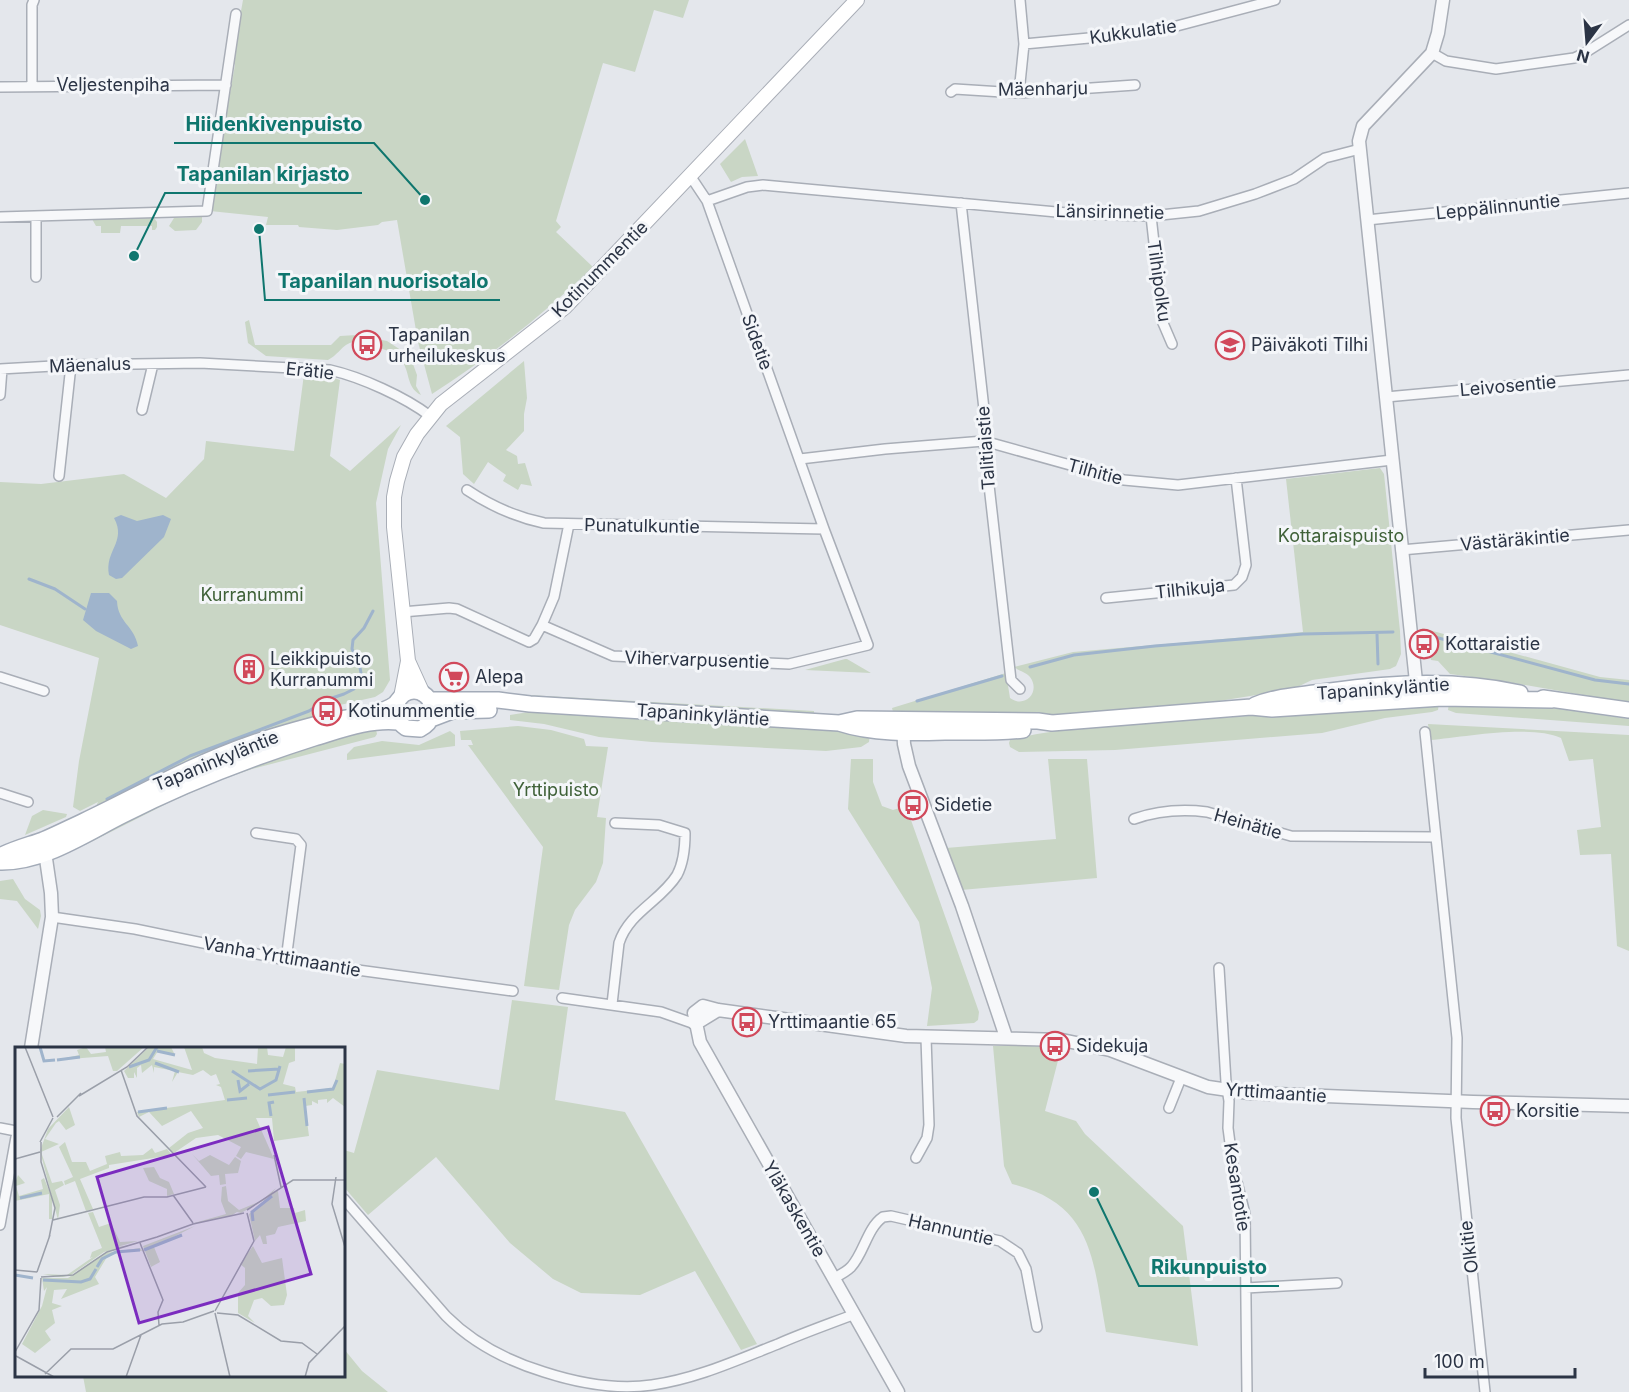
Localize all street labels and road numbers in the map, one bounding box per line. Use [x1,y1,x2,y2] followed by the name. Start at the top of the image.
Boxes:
[1088,15,1178,48] street label: Kukkulatie
[56,74,170,95] street label: Veljestenpiha
[998,77,1088,100] street label: Mäenharju
[1435,190,1561,223] street label: Leppälinnuntie
[1055,200,1165,223] street label: Länsirinnetie
[547,216,652,321] street label: Kotinummentie
[1143,239,1176,323] street label: Tilhipolku
[738,311,777,373] street label: Sidetie
[49,353,131,376] street label: Mäenalus
[285,358,335,383] street label: Erätie
[1459,371,1557,400] street label: Leivosentie
[972,405,999,491] street label: Talitiaistie
[1065,454,1125,489] street label: Tilhitie
[584,514,700,537] street label: Punatulkuntie
[1459,524,1571,555] street label: Västäräkintie
[1154,574,1226,603] street label: Tilhikuja
[624,646,770,673] street label: Vihervarpusentie
[1316,673,1450,704] street label: Tapaninkyläntie
[636,699,770,730] street label: Tapaninkyläntie
[150,726,282,795] street label: Tapaninkyläntie
[1212,804,1285,843] street label: Heinätie
[202,932,363,981] street label: Vanha Yrttimaantie
[1225,1078,1327,1107] street label: Yrttimaantie
[1220,1141,1255,1233] street label: Kesantotie
[758,1157,830,1261] street label: Yläkaskentie
[906,1210,996,1250] street label: Hannuntie
[1455,1219,1482,1275] street label: Olkitie

